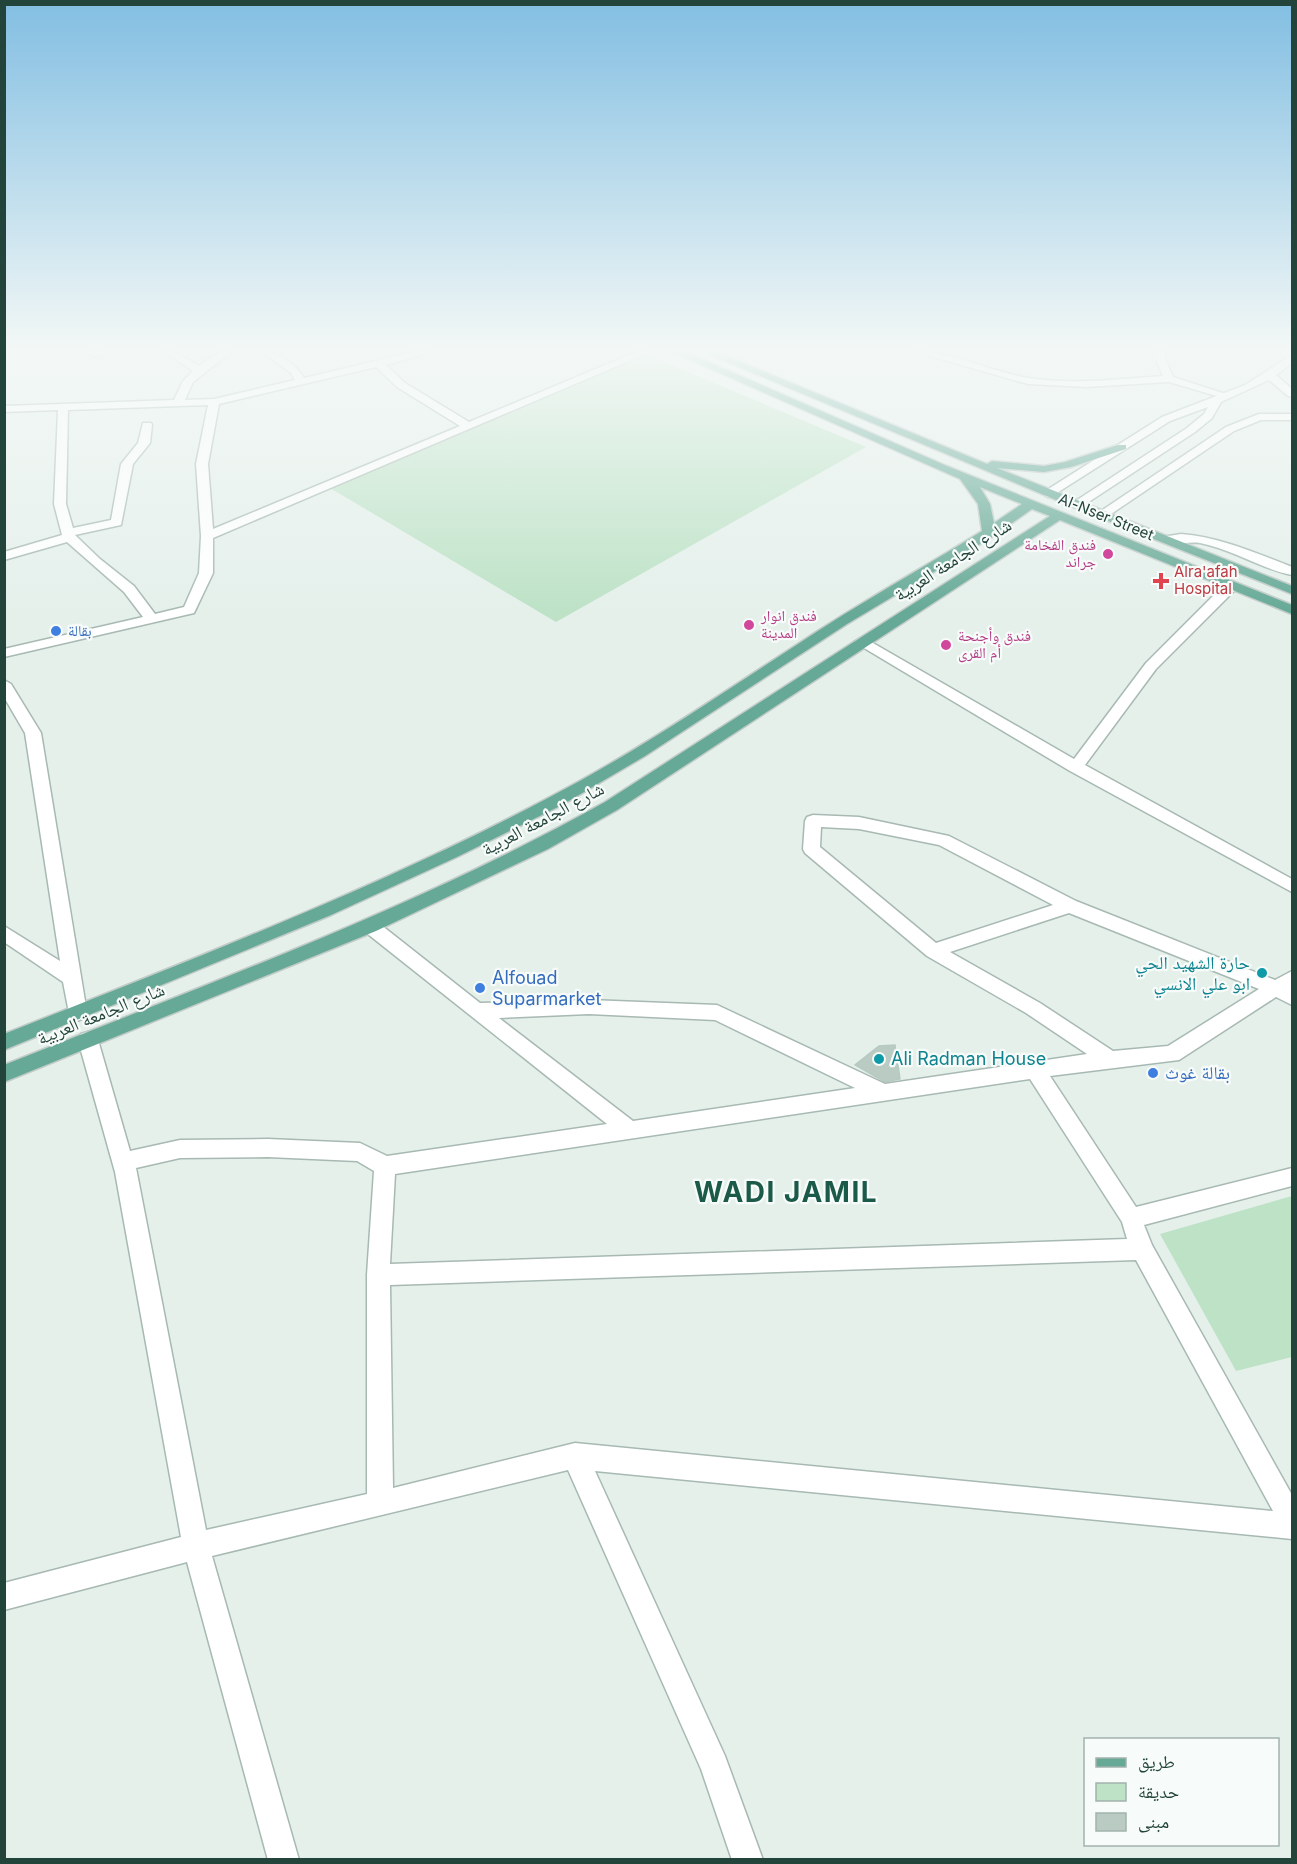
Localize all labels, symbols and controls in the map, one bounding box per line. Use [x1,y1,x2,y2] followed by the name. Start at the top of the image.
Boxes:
[1056,489,1157,544] street label: Al-Nser Street
[890,514,1016,606] street label: شارع الجامعة العربية
[1024,535,1096,571] place label: فندق الفخامة جراند
[1101,547,1115,561] marker: فندق الفخامة جراند
[1174,562,1238,598] place label: Alra'afah Hospital
[1152,572,1170,590] marker: Alra'afah Hospital
[760,606,817,642] place label: فندق انوار المدينة
[742,618,756,632] marker: فندق انوار المدينة
[68,621,92,640] place label: بقالة
[49,624,63,638] marker: بقالة
[958,626,1031,663] place label: فندق وأجنحة أم القرى
[939,638,953,652] marker: فندق وأجنحة أم القرى
[478,778,608,860] street label: شارع الجامعة العربية
[1135,952,1250,999] place label: حارة الشهيد الحي ابو علي الانسي
[1255,966,1269,980] marker: حارة الشهيد الحي ابو علي الانسي
[492,967,601,1009] place label: Alfouad Suparmarket
[34,978,168,1050] street label: شارع الجامعة العربية
[473,981,487,995] marker: Alfouad Suparmarket
[891,1048,1046,1069] place label: Ali Radman House
[872,1052,886,1066] marker: Ali Radman House
[1165,1062,1230,1084] place label: بقالة غوث
[1146,1066,1160,1080] marker: بقالة غوث
[694,1175,878,1209] district label: WADI JAMIL
[1084,1738,1279,1846] legend
[1138,1751,1175,1773] text: طريق
[1138,1781,1179,1802] text: حديقة
[1138,1811,1169,1833] text: مبنى

